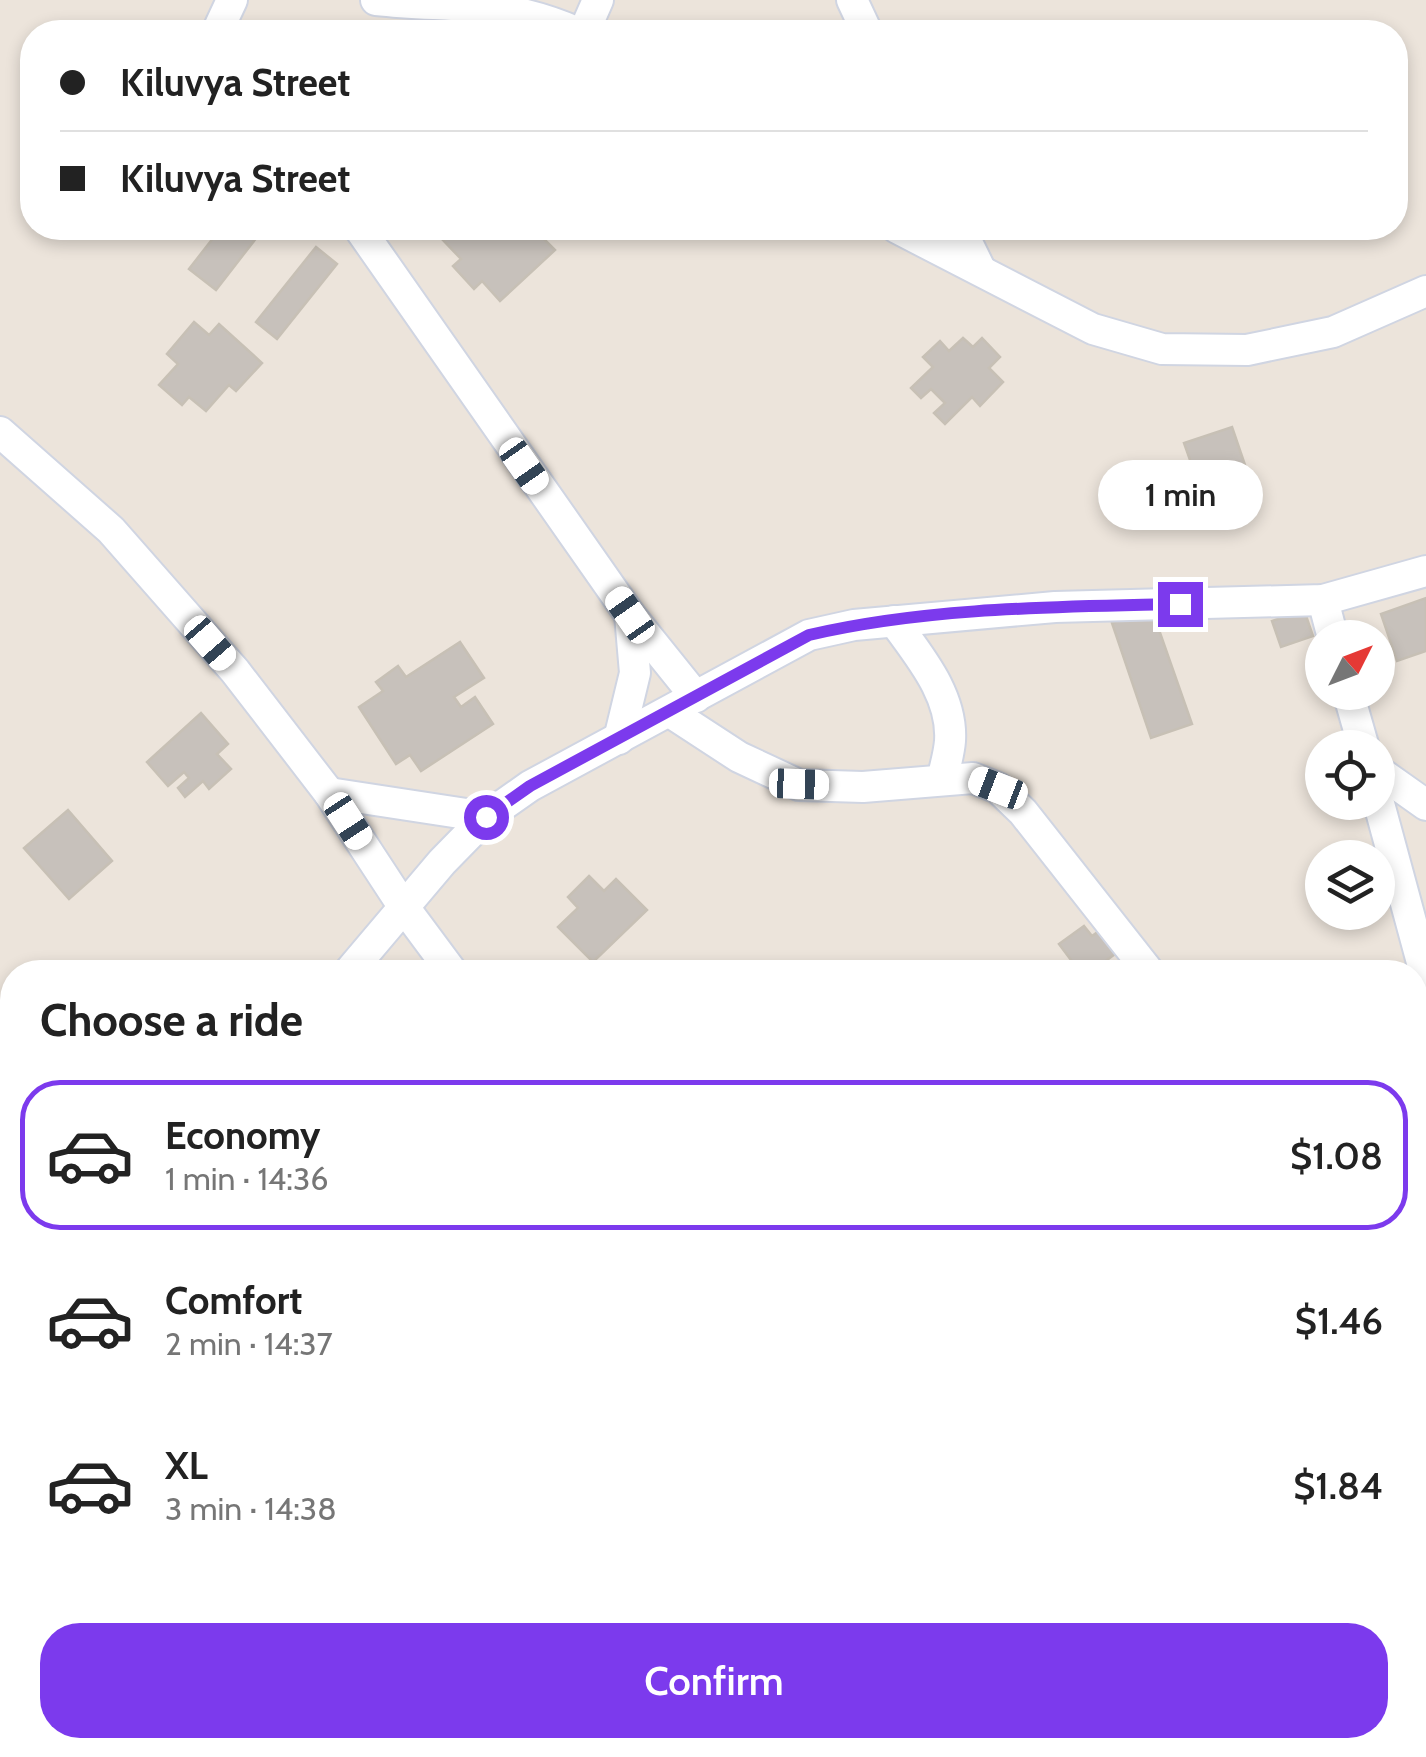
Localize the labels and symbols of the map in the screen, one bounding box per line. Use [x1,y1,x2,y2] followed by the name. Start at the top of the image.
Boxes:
[495,433,553,499] car
[1098,459,1262,529] callout: 1 min
[601,582,659,648] car
[1158,582,1203,627] route end
[179,611,241,675] car
[1305,620,1395,710] north arrow
[965,763,1031,813] car
[768,768,830,800] car
[319,788,377,854] car
[464,795,509,840] route start

